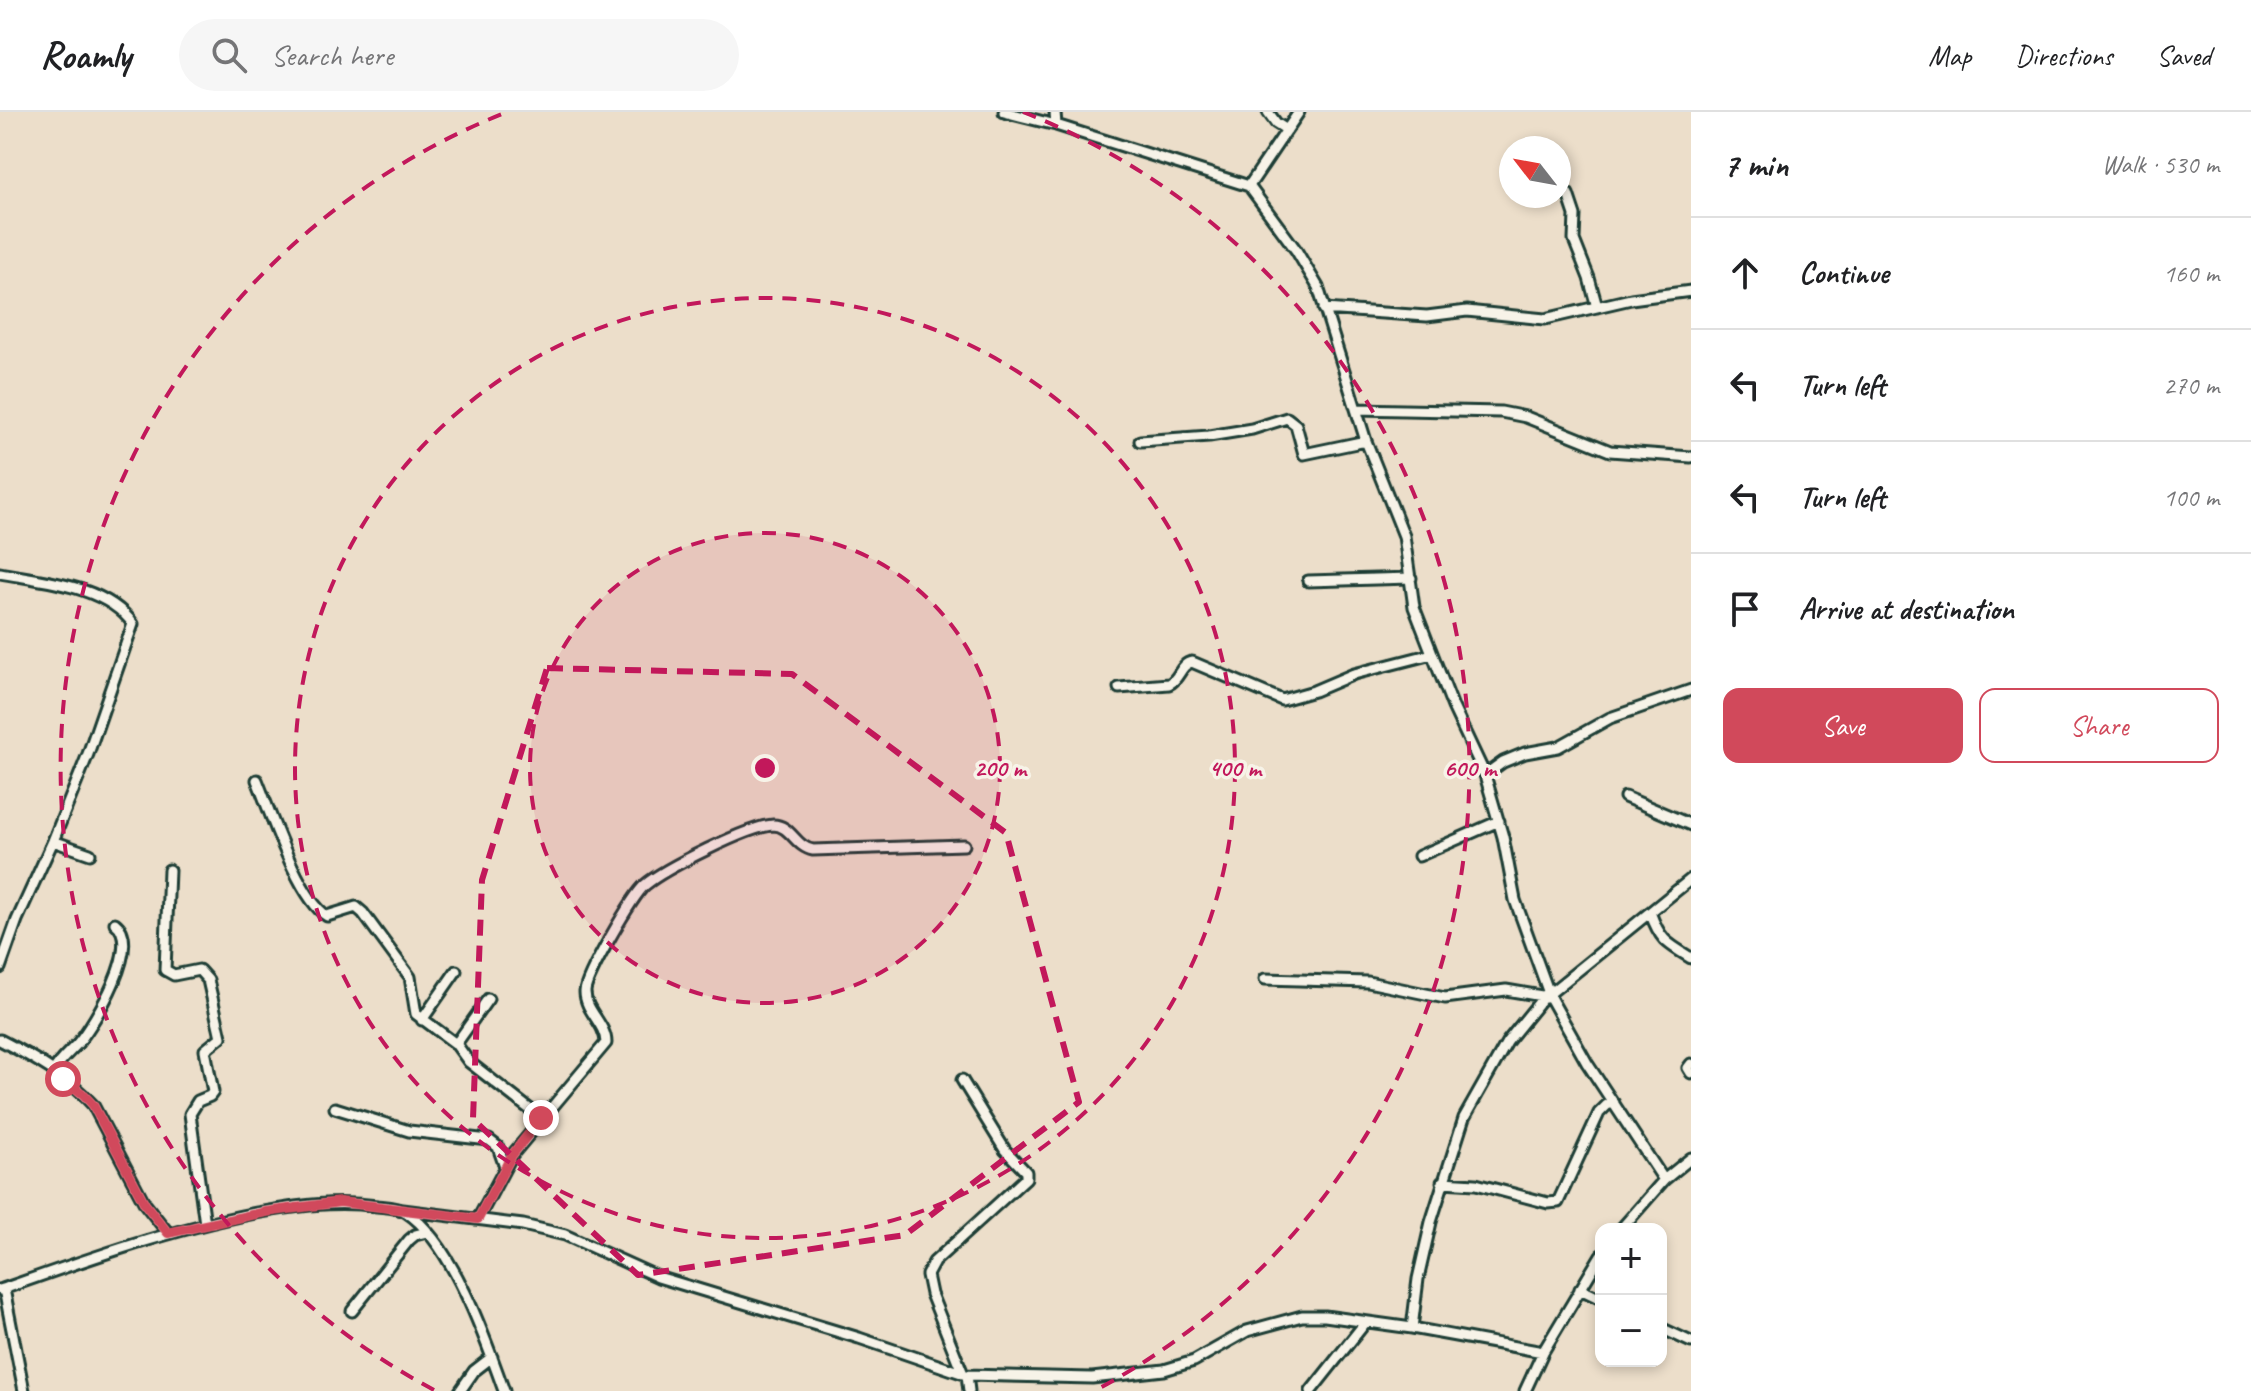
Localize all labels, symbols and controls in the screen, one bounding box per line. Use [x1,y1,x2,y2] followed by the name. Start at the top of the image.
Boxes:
[179,19,739,91] search box
[40,32,131,79] text: Roamly
[207,33,251,77] icon: search
[271,36,393,74] text: Search here
[1928,38,1971,73] text: Map
[2015,38,2113,73] text: Directions
[2157,38,2211,73] text: Saved
[1499,136,1571,208] north arrow
[1723,143,1788,186] text: 7 min
[2102,148,2219,181] text: Walk · 530 m
[1723,251,1767,295] icon: ahead
[1799,254,1889,292] text: Continue
[2163,257,2219,290] text: 160 m
[1723,363,1767,407] icon: left
[1799,366,1886,404] text: Turn left
[2163,369,2219,402] text: 270 m
[1723,475,1767,519] icon: left
[1799,478,1886,516] text: Turn left
[2163,481,2219,514] text: 100 m
[1723,587,1767,631] icon: arrive
[1799,590,2014,628] text: Arrive at destination
[1723,688,1963,763] button: Save
[1979,688,2219,763] button: Share
[974,753,1028,783] text: 200 m
[1209,753,1263,783] text: 400 m
[1444,753,1499,783] text: 600 m
[751,754,779,782] centre of rings
[45,1061,81,1097] route start
[523,1100,559,1136] route end
[1595,1223,1667,1367] map controls
[1595,1223,1667,1295] button: +
[1595,1295,1667,1367] button: −

